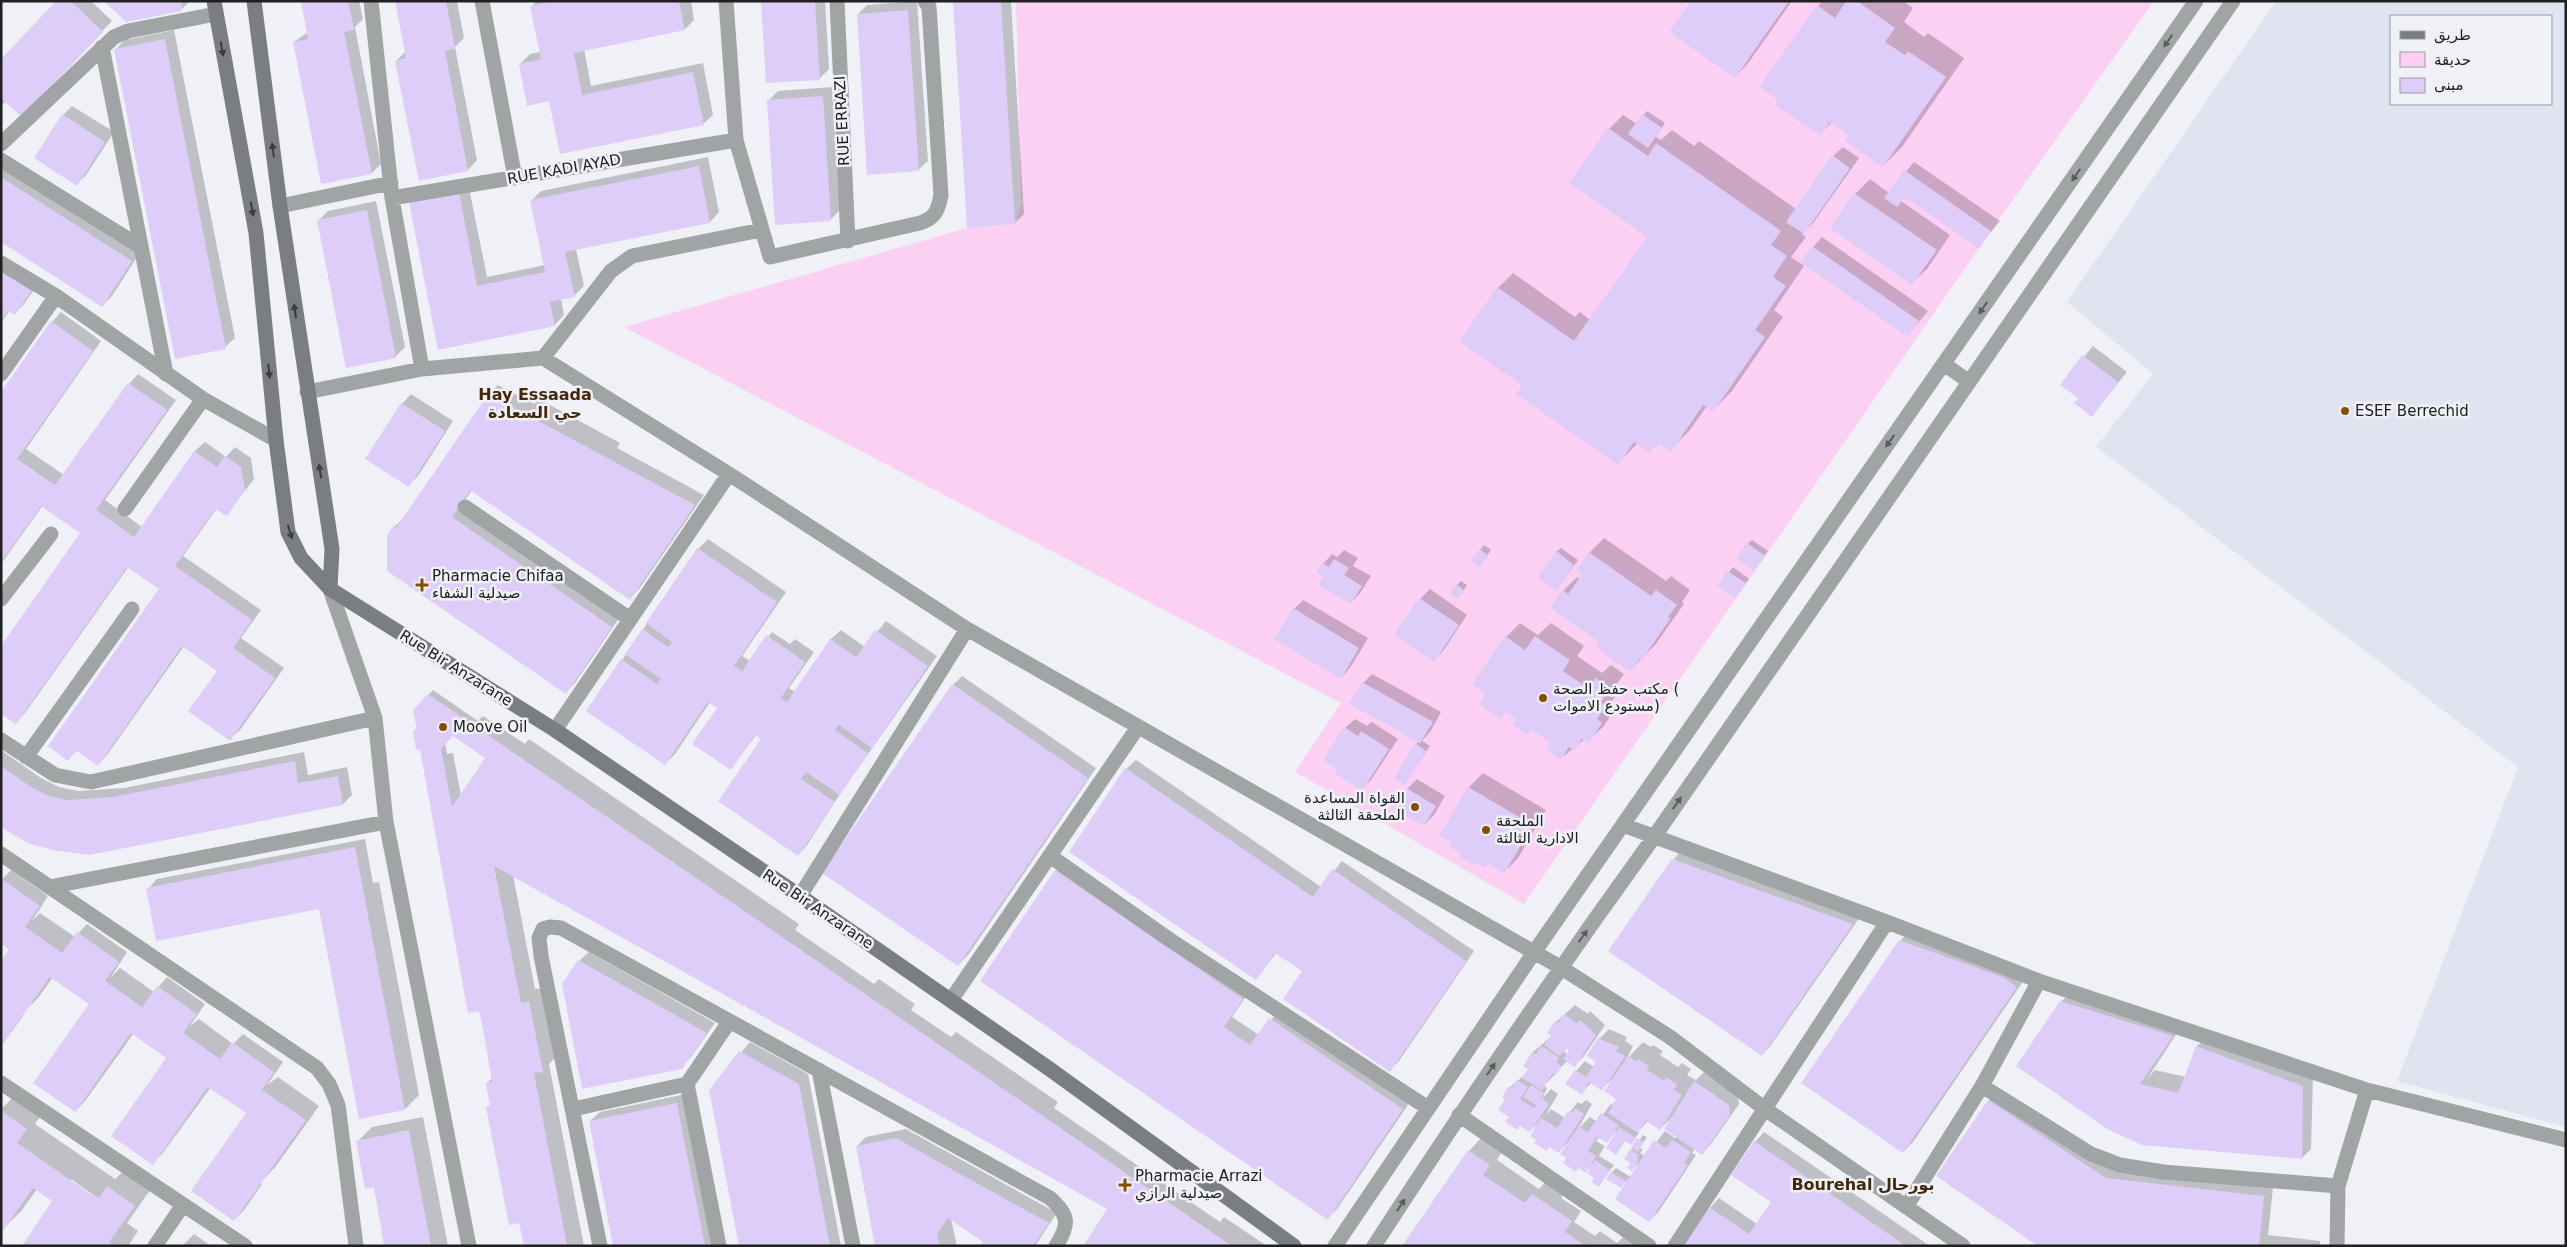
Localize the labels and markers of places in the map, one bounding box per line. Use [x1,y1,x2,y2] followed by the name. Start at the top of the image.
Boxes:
[2355,402,2469,420] place label: ESEF Berrechid
[2339,405,2351,417] marker: ESEF Berrechid
[432,567,564,602] place label: Pharmacie Chifaa صيدلية الشفاء
[416,579,428,591] marker: Pharmacie Chifaa صيدلية الشفاء
[1553,680,1679,715] place label: مكتب حفظ الصحة ( مستودع الاموات)
[1537,692,1549,704] marker: مكتب حفظ الصحة ( مستودع الاموات)
[453,718,527,736] place label: Moove Oil
[437,721,449,733] marker: Moove Oil
[1304,789,1405,824] place label: القواة المساعدة الملحقة الثالثة
[1409,801,1421,813] marker: القواة المساعدة الملحقة الثالثة
[1496,812,1579,847] place label: الملحقة الادارية الثالثة
[1480,824,1492,836] marker: الملحقة الادارية الثالثة
[1135,1167,1262,1203] place label: Pharmacie Arrazi صيدلية الرازي
[1119,1179,1131,1191] marker: Pharmacie Arrazi صيدلية الرازي

